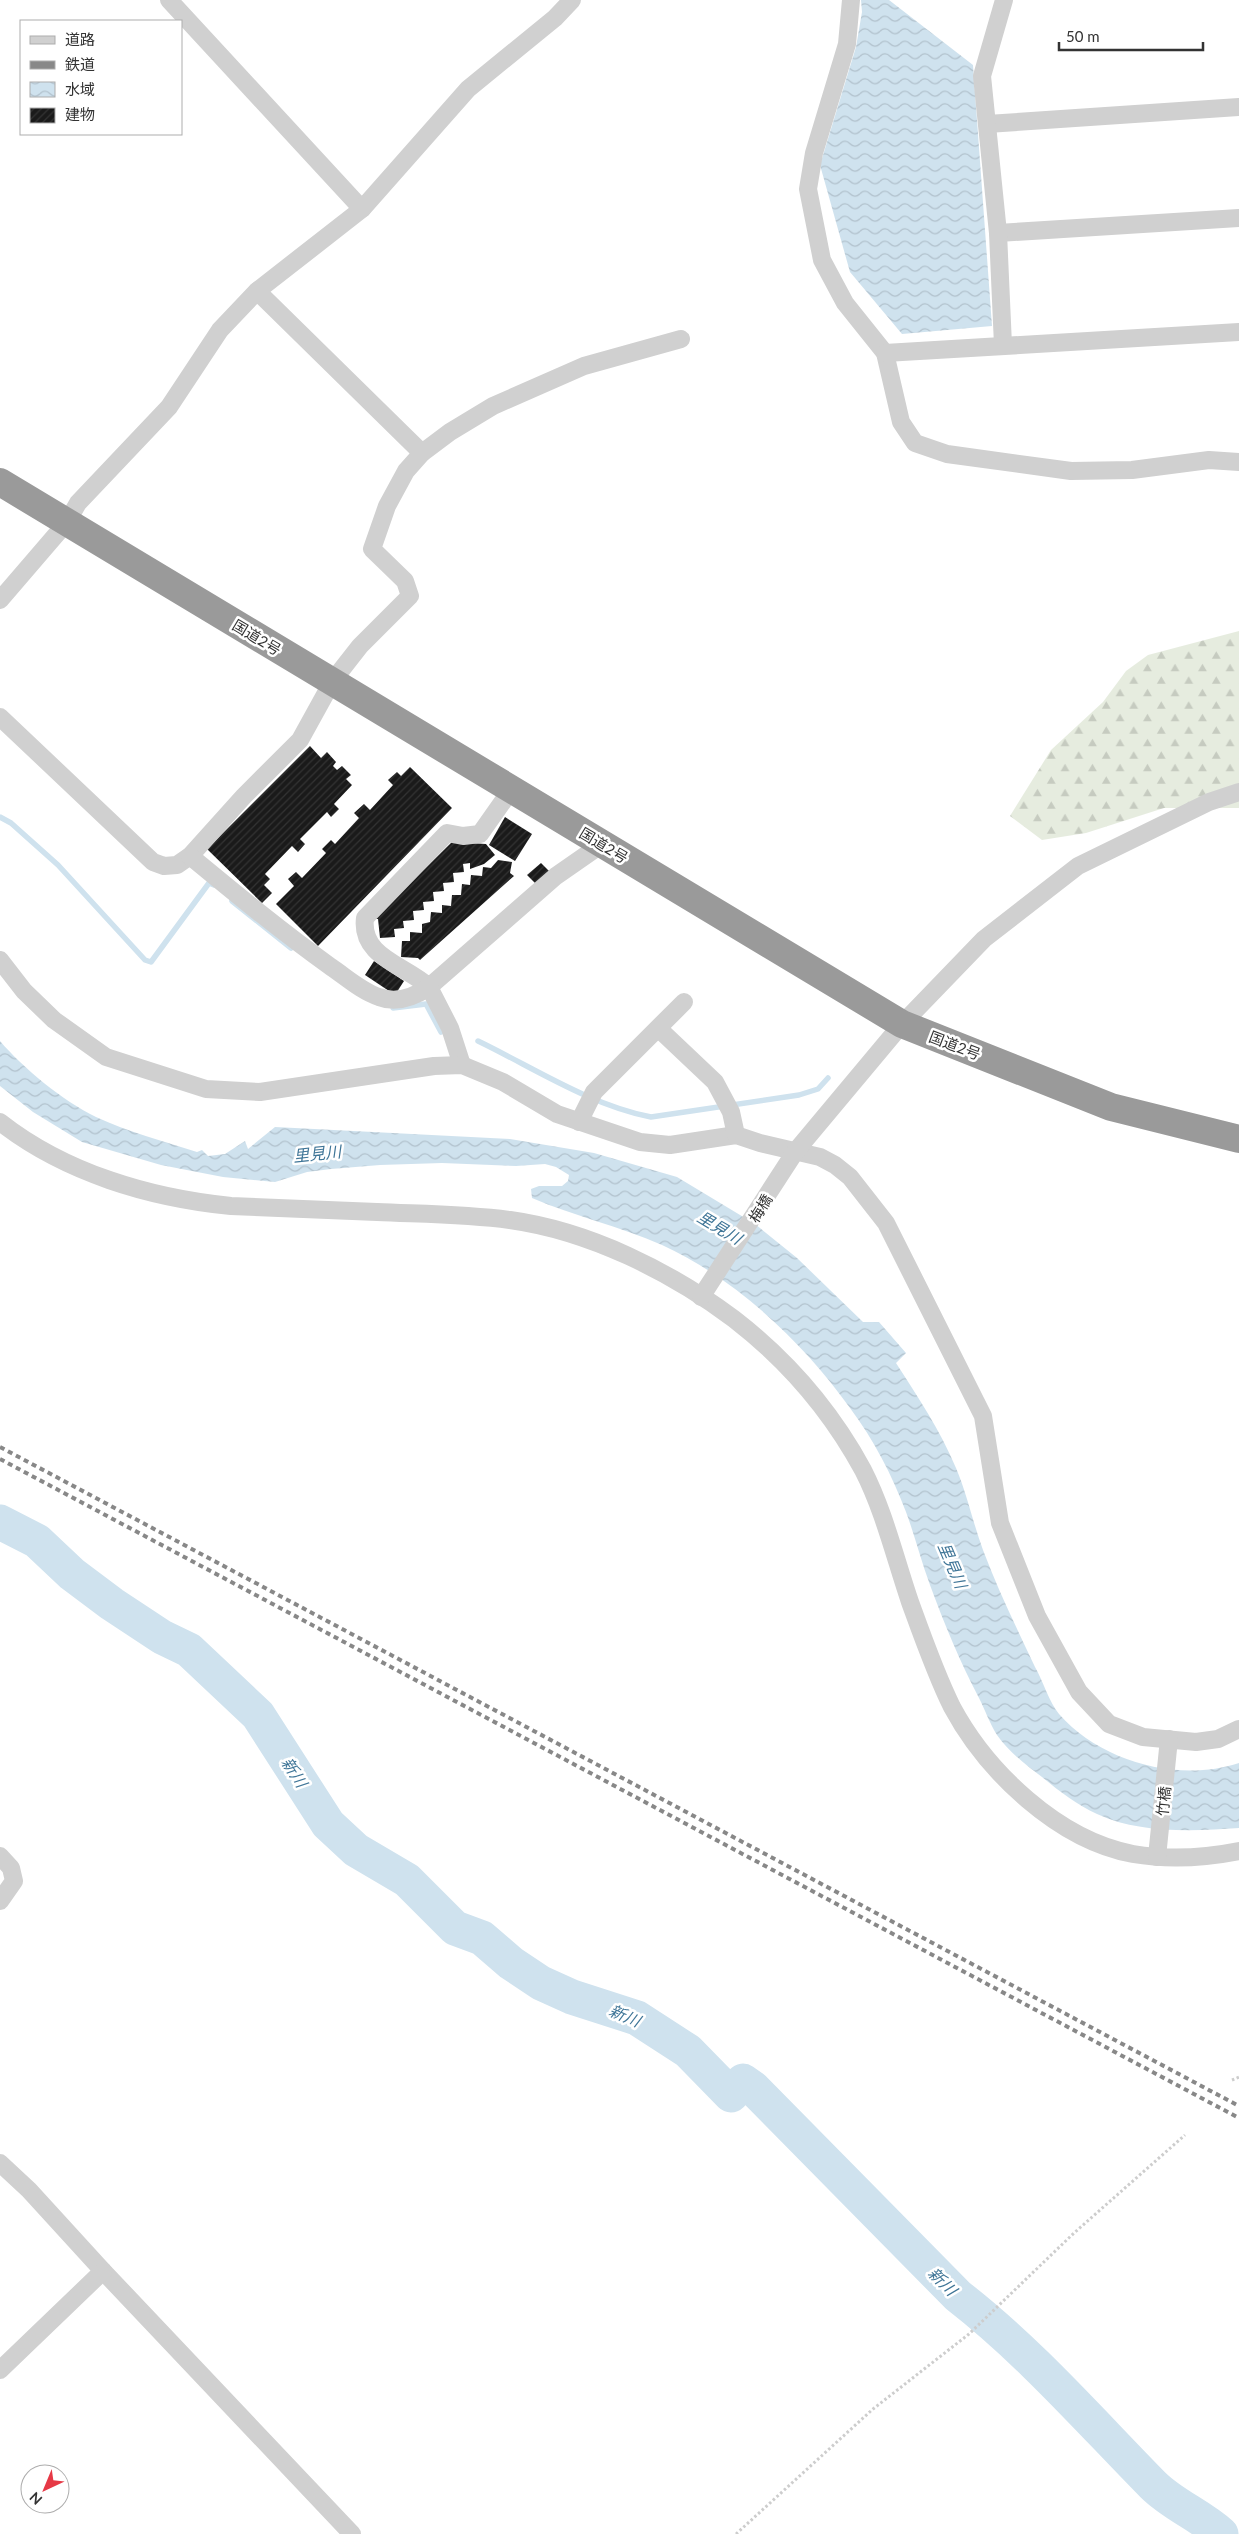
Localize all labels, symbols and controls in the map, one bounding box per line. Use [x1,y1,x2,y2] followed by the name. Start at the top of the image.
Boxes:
[20,20,182,135] legend
[1059,20,1203,52] scale bar
[1066,27,1100,45] text: 50 m
[65,30,95,48] text: 道路
[65,55,95,73] text: 鉄道
[65,80,95,98] text: 水域
[65,105,95,123] text: 建物
[229,615,285,659] street label: 国道2号
[576,823,632,867] street label: 国道2号
[927,1027,983,1063] street label: 国道2号
[292,1141,344,1165] water label: 里見川
[744,1191,776,1225] street label: 梅橋
[695,1206,747,1249] water label: 里見川
[935,1539,972,1593] water label: 里見川
[278,1753,313,1792] water label: 新川
[1152,1785,1174,1817] street label: 竹橋
[607,2000,645,2031] water label: 新川
[925,2263,962,2300] water label: 新川
[20,2464,70,2514] north arrow
[26,2489,45,2509] text: N

